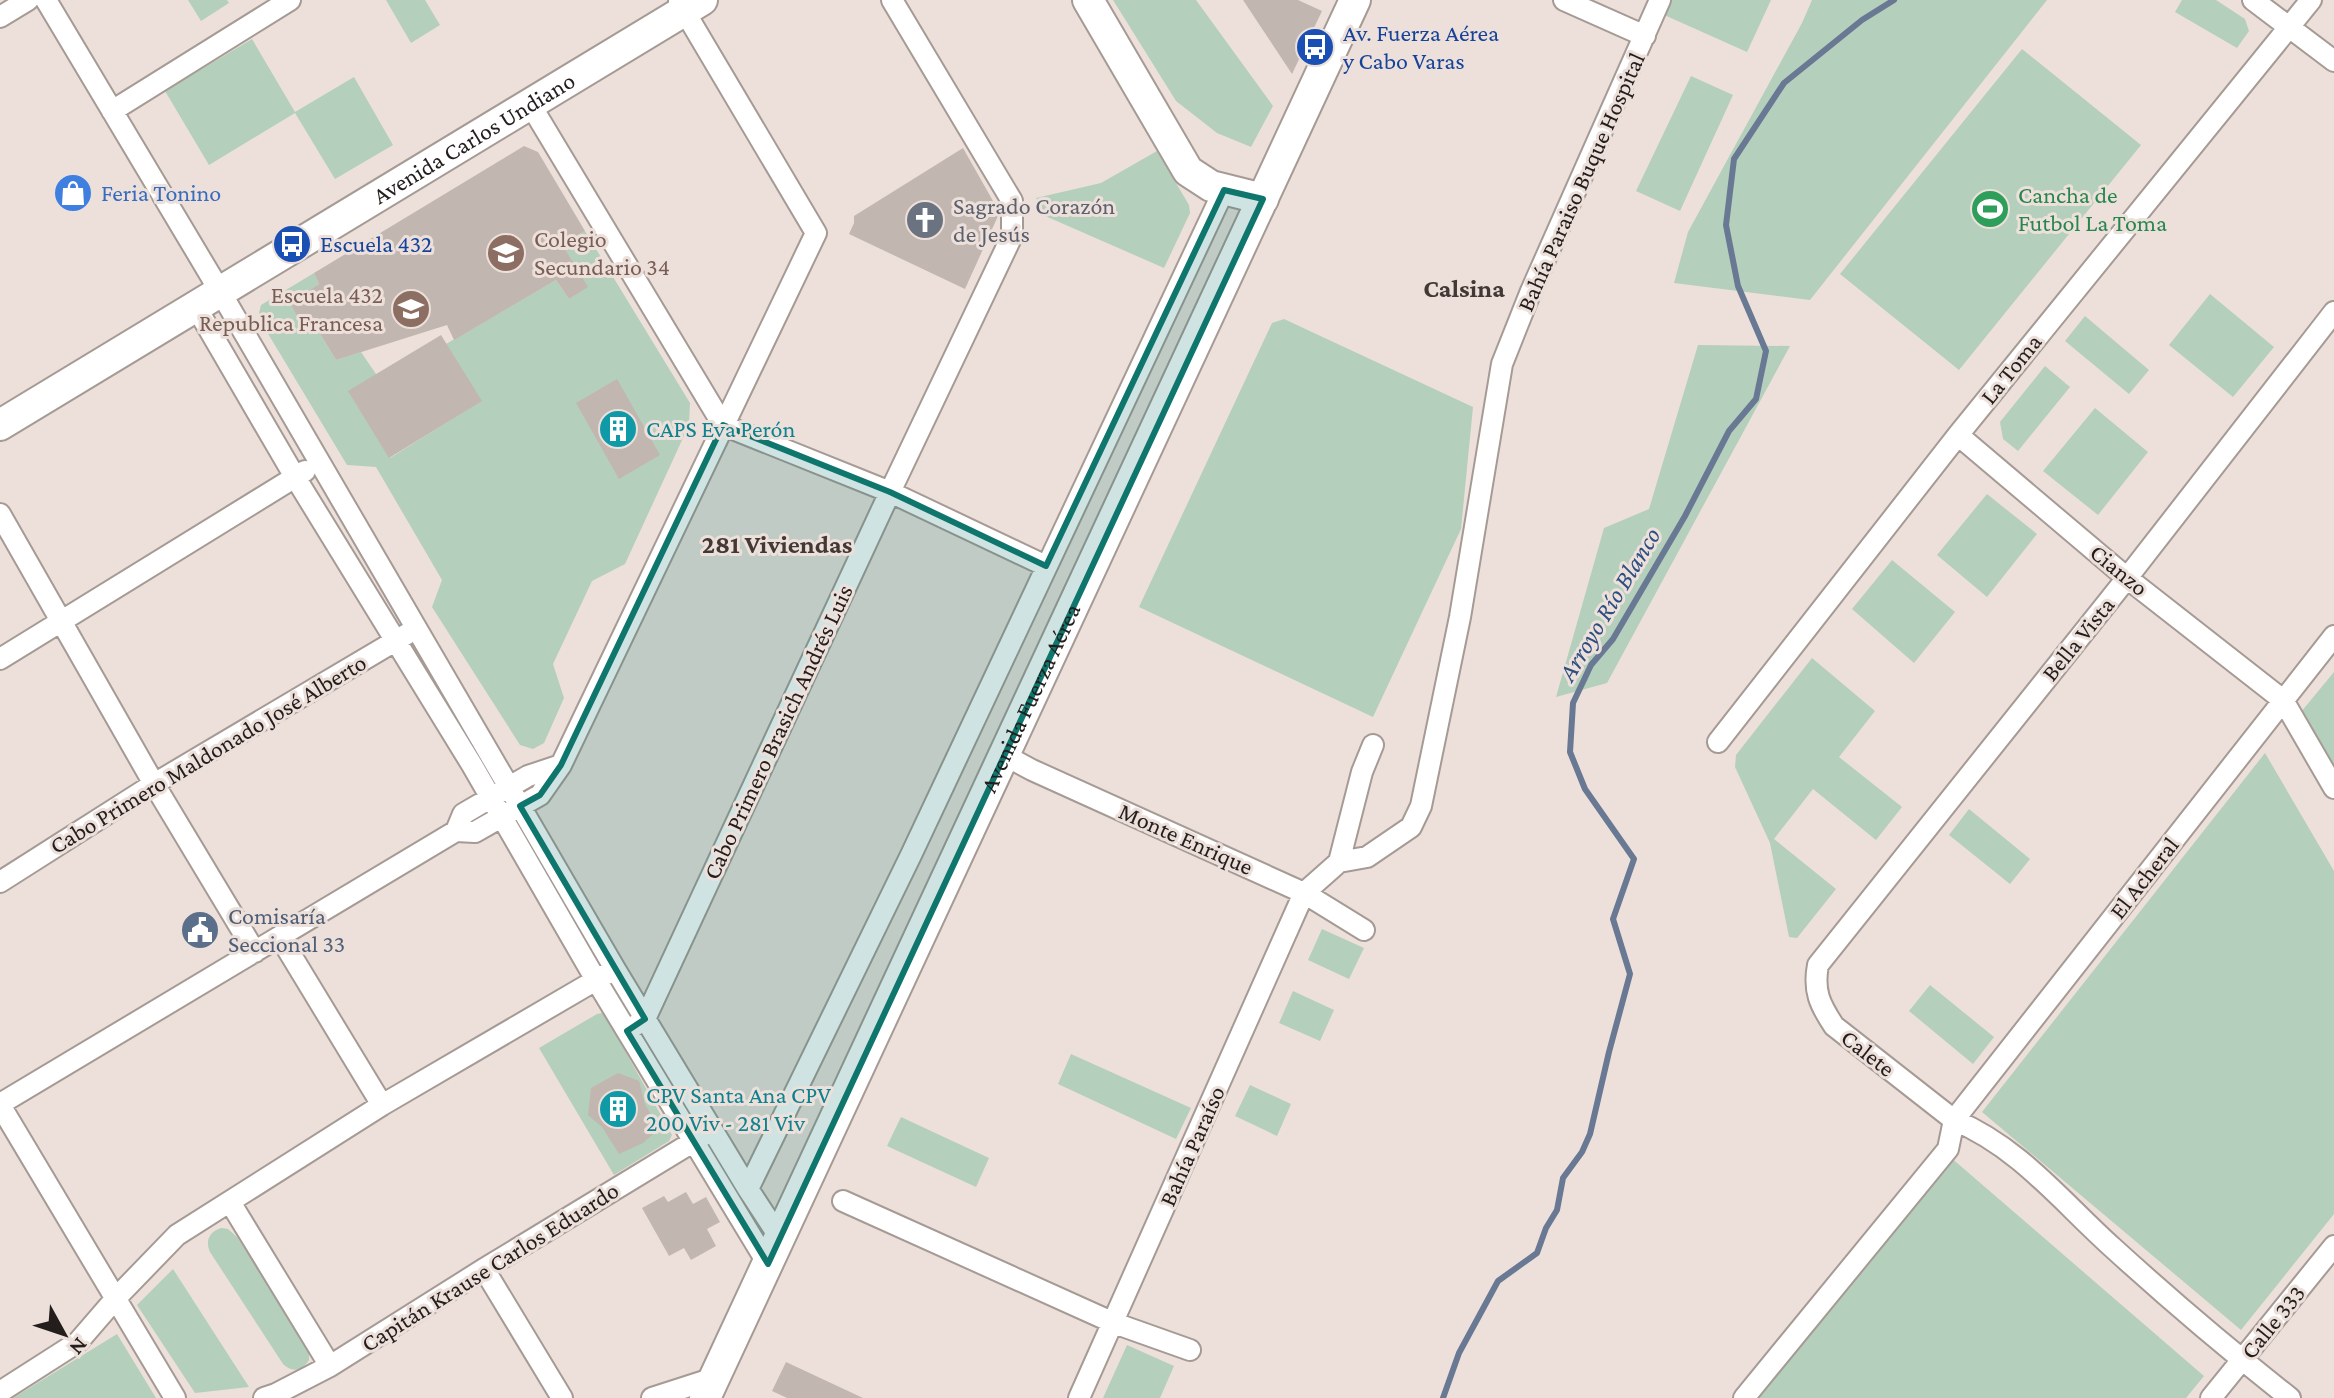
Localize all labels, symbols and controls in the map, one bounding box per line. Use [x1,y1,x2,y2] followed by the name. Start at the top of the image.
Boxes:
[1342,19,1499,74] place label: Av. Fuerza Aérea y Cabo Varas
[1294,26,1336,68] bus stop icon: Av. Fuerza Aérea y Cabo Varas
[1511,48,1650,315] street label: Bahía Paraiso Buque Hospital
[368,66,579,209] street label: Avenida Carlos Undiano
[52,172,94,214] shop icon: Feria Tonino
[101,179,221,206] place label: Feria Tonino
[2018,181,2167,236] place label: Cancha de Futbol La Toma
[1969,188,2011,230] sports icon: Cancha de Futbol La Toma
[953,192,1115,247] place label: Sagrado Corazón de Jesús
[904,199,946,241] church icon: Sagrado Corazón de Jesús
[271,223,313,265] bus stop icon: Escuela 432
[534,225,670,280] place label: Colegio Secundario 34
[320,230,432,257] place label: Escuela 432
[485,232,527,274] school or university icon: Colegio Secundario 34
[1423,274,1505,303] district label: Calsina
[199,281,383,336] place label: Escuela 432 Republica Francesa
[390,288,432,330] school or university icon: Escuela 432 Republica Francesa
[1974,328,2047,409] street label: La Toma
[597,408,639,450] building icon: CAPS Eva Perón
[646,415,795,442] place label: CAPS Eva Perón
[1551,522,1667,688] water label: Arroyo Río Blanco
[702,530,852,559] district label: 281 Viviendas
[2085,538,2154,601] street label: Cianzo
[697,580,858,883] street label: Cabo Primero Brasich Andrés Luis
[2036,591,2120,686] street label: Bella Vista
[975,599,1085,796] street label: Avenida Fuerza Aérea
[45,648,371,859] street label: Cabo Primero Maldonado José Alberto
[1115,797,1257,880] street label: Monte Enrique
[2103,831,2184,924] street label: El Acheral
[228,902,345,957] place label: Comisaría Seccional 33
[179,909,221,951] public building icon: Comisaría Seccional 33
[1836,1023,1900,1082] street label: Calete
[646,1081,831,1136] place label: CPV Santa Ana CPV 200 Viv - 281 Viv
[1153,1082,1230,1210] street label: Bahía Paraíso
[597,1088,639,1130] building icon: CPV Santa Ana CPV 200 Viv - 281 Viv
[356,1176,623,1357] street label: Capitán Krause Carlos Eduardo
[2235,1279,2310,1364] street label: Calle 333
[24,1294,104,1374] north arrow
[65,1333,93,1360] text: N

